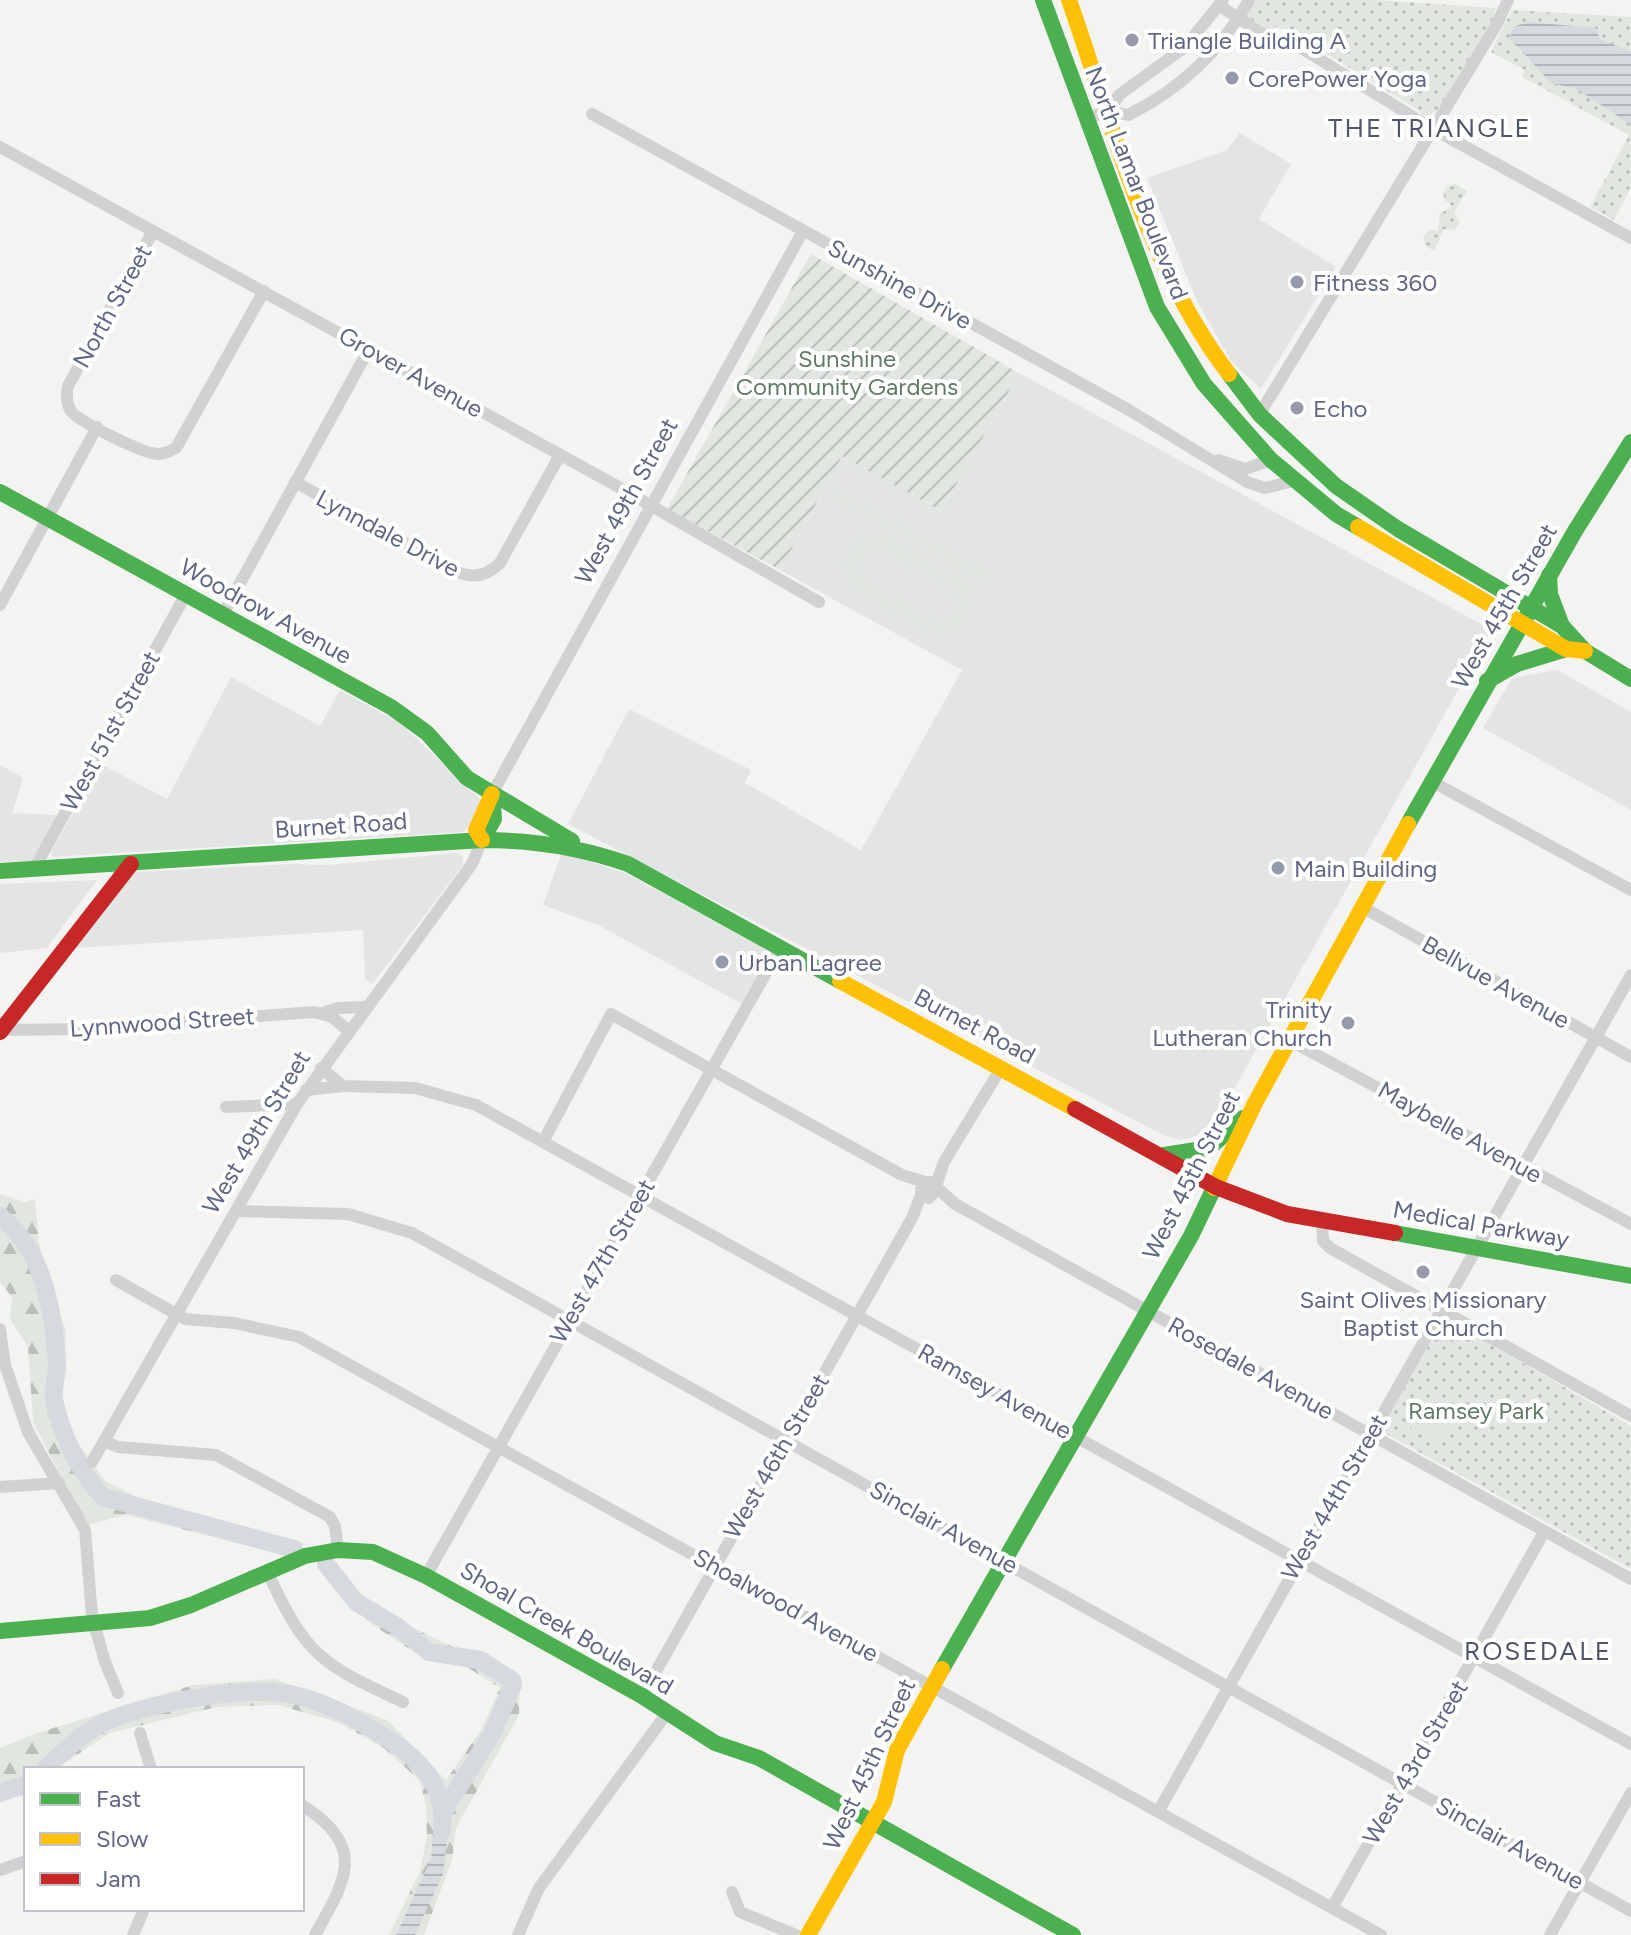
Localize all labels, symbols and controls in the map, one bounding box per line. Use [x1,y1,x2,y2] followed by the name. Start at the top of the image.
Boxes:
[1148,26,1347,55] place label: Triangle Building A
[1123,31,1141,49] marker: Triangle Building A
[1079,62,1195,304] street label: North Lamar Boulevard
[1248,64,1427,93] place label: CorePower Yoga
[1223,69,1241,87] marker: CorePower Yoga
[1328,112,1532,144] district label: THE TRIANGLE
[823,233,977,335] street label: Sunshine Drive
[66,239,158,373] street label: North Street
[1313,268,1437,297] place label: Fitness 360
[1288,273,1306,291] marker: Fitness 360
[334,320,488,424] street label: Grover Avenue
[736,344,958,401] park label: Sunshine Community Gardens
[1313,394,1368,423] place label: Echo
[1288,399,1306,417] marker: Echo
[568,413,684,589] street label: West 49th Street
[311,483,465,583] street label: Lynndale Drive
[1445,518,1563,694] street label: West 45th Street
[175,552,357,670] street label: Woodrow Avenue
[54,646,166,816] street label: West 51st Street
[274,806,408,844] street label: Burnet Road
[1294,854,1437,883] place label: Main Building
[1269,859,1287,877] marker: Main Building
[1417,929,1575,1035] street label: Bellvue Avenue
[738,948,882,977] place label: Urban Lagree
[713,953,731,971] marker: Urban Lagree
[910,982,1040,1070] street label: Burnet Road
[1152,995,1332,1052] place label: Trinity Lutheran Church
[69,1001,255,1043] street label: Lynnwood Street
[1339,1014,1357,1032] marker: Trinity Lutheran Church
[196,1045,316,1219] street label: West 49th Street
[1373,1075,1547,1189] street label: Maybelle Avenue
[1136,1086,1246,1264] street label: West 45th Street
[543,1174,661,1348] street label: West 47th Street
[1391,1194,1572,1254] street label: Medical Parkway
[1414,1263,1432,1281] marker: Saint Olives Missionary Baptist Church
[1300,1285,1547,1342] place label: Saint Olives Missionary Baptist Church
[1163,1310,1339,1426] street label: Rosedale Avenue
[913,1337,1077,1445] street label: Ramsey Avenue
[717,1368,835,1544] street label: West 46th Street
[1408,1396,1544,1425] park label: Ramsey Park
[1275,1409,1393,1585] street label: West 44th Street
[865,1474,1023,1580] street label: Sinclair Avenue
[688,1542,884,1668] street label: Shoalwood Avenue
[455,1555,679,1701] street label: Shoal Creek Boulevard
[1464,1635,1612,1667] district label: ROSEDALE
[817,1674,921,1854] street label: West 45th Street
[1356,1675,1474,1849] street label: West 43rd Street
[24,1767,304,1911] legend
[96,1784,141,1813] text: Fast
[1431,1790,1589,1896] street label: Sinclair Avenue
[96,1824,149,1853] text: Slow
[96,1864,141,1893] text: Jam

